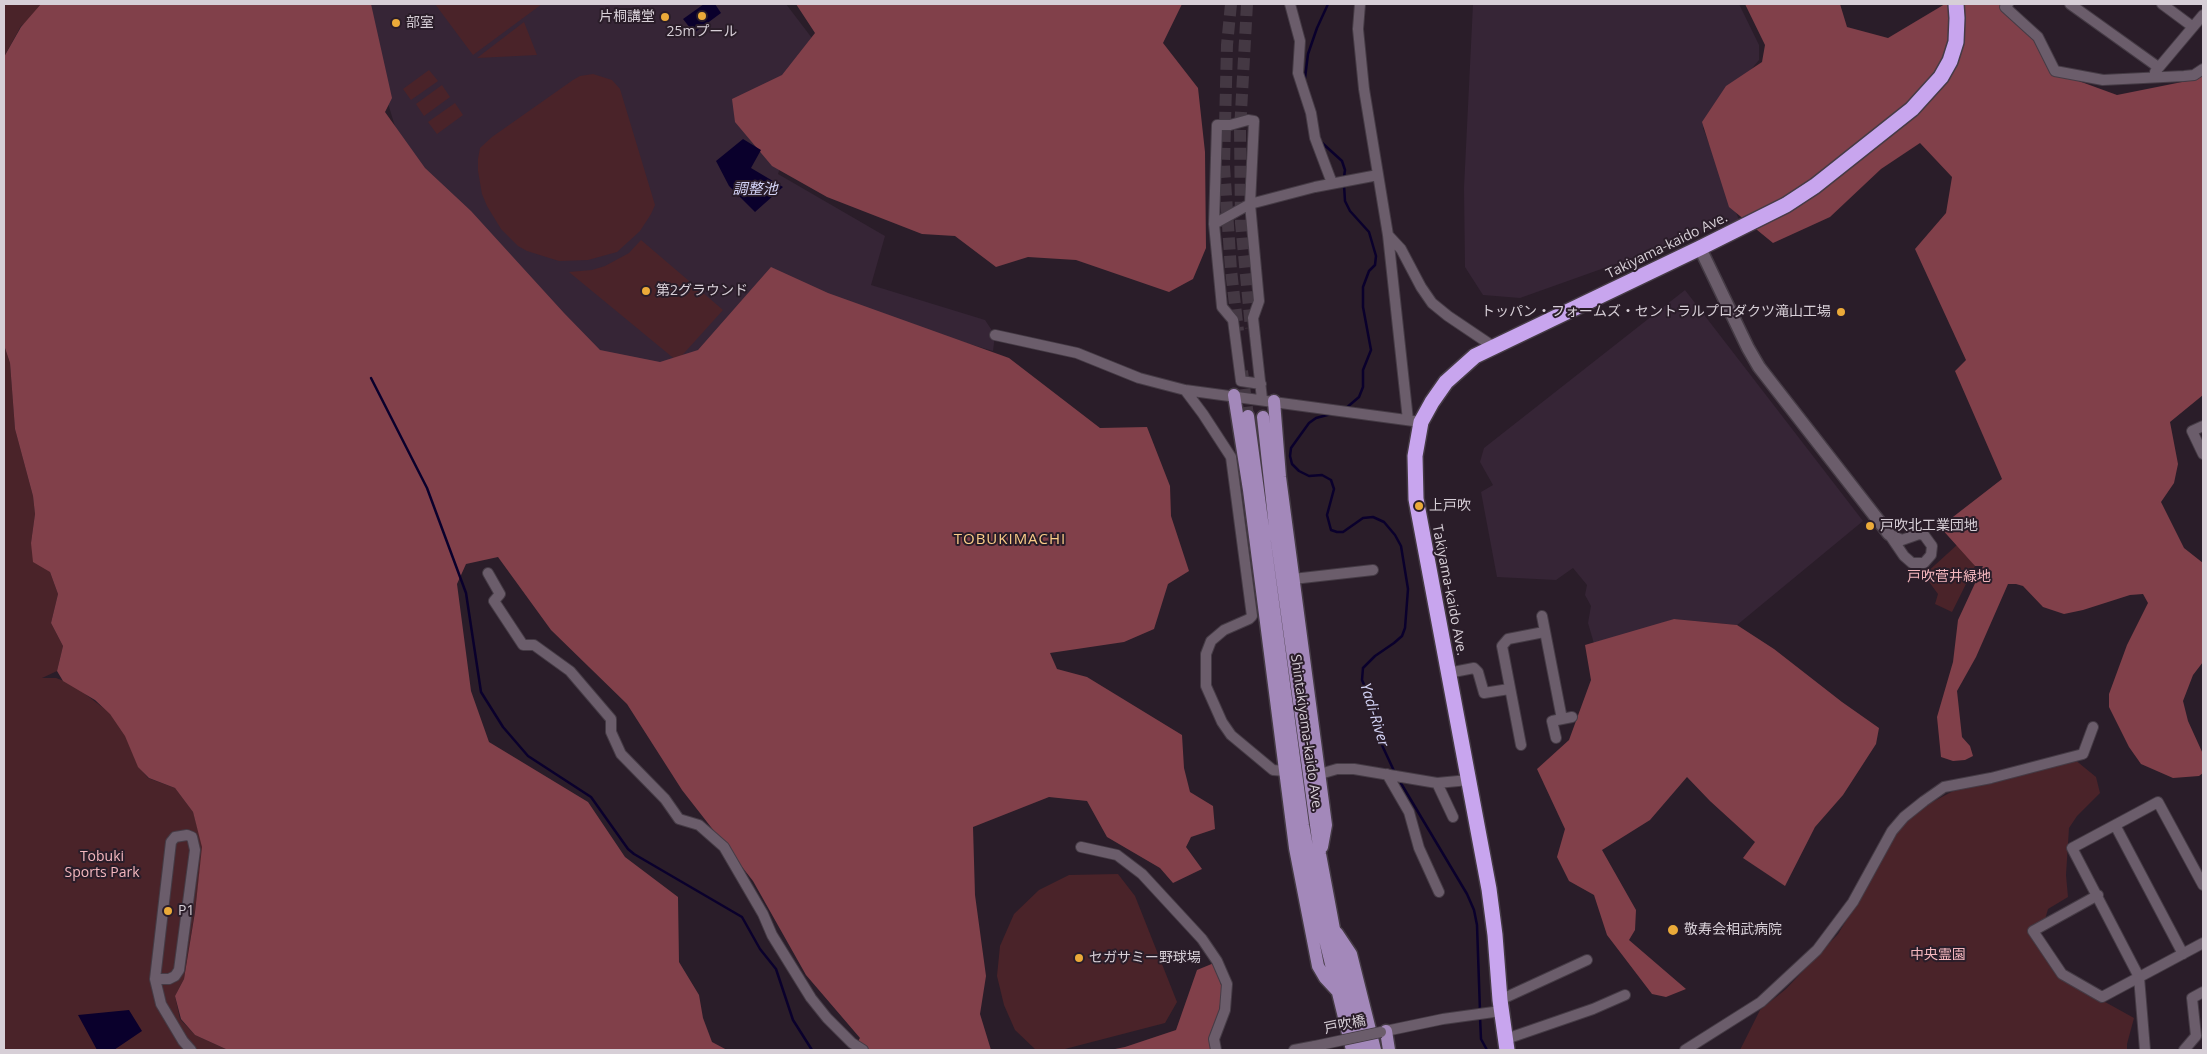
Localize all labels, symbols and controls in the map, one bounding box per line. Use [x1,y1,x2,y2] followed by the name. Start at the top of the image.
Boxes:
[599,9,655,25] place label: 片桐講堂
[696,10,708,22] marker: 25mプール
[659,11,671,23] marker: 片桐講堂
[406,15,434,31] place label: 部室
[390,17,402,29] marker: 部室
[667,24,737,40] place label: 25mプール
[733,181,777,199] water label: 調整池
[1604,209,1730,283] street label: Takiyama-kaido Ave.
[656,283,748,299] place label: 第2グラウンド
[640,285,652,297] marker: 第2グラウンド
[1481,304,1831,320] place label: トッパン・フォームズ・セントラルプロダクツ滝山工場
[1835,306,1847,318] marker: トッパン・フォームズ・セントラルプロダクツ滝山工場
[1429,498,1471,514] place label: 上戸吹
[1413,500,1425,512] marker: 上戸吹
[1880,518,1978,534] place label: 戸吹北工業団地
[1864,520,1876,532] marker: 戸吹北工業団地
[1428,523,1470,657] street label: Takiyama-kaido Ave.
[952,531,1068,549] district label: TOBUKIMACHI
[1907,569,1991,585] park label: 戸吹菅井緑地
[1287,653,1325,813] street label: Shintakiyama-kaido Ave.
[1356,681,1392,749] water label: Yadi-River
[65,849,139,882] park label: Tobuki Sports Park
[178,903,194,919] place label: P1
[162,905,174,917] marker: P1
[1684,922,1782,938] place label: 敬寿会相武病院
[1666,923,1680,937] marker: 敬寿会相武病院
[1910,947,1966,963] park label: 中央霊園
[1089,950,1201,966] place label: セガサミー野球場
[1073,952,1085,964] marker: セガサミー野球場
[1323,1012,1367,1038] street label: 戸吹橋

